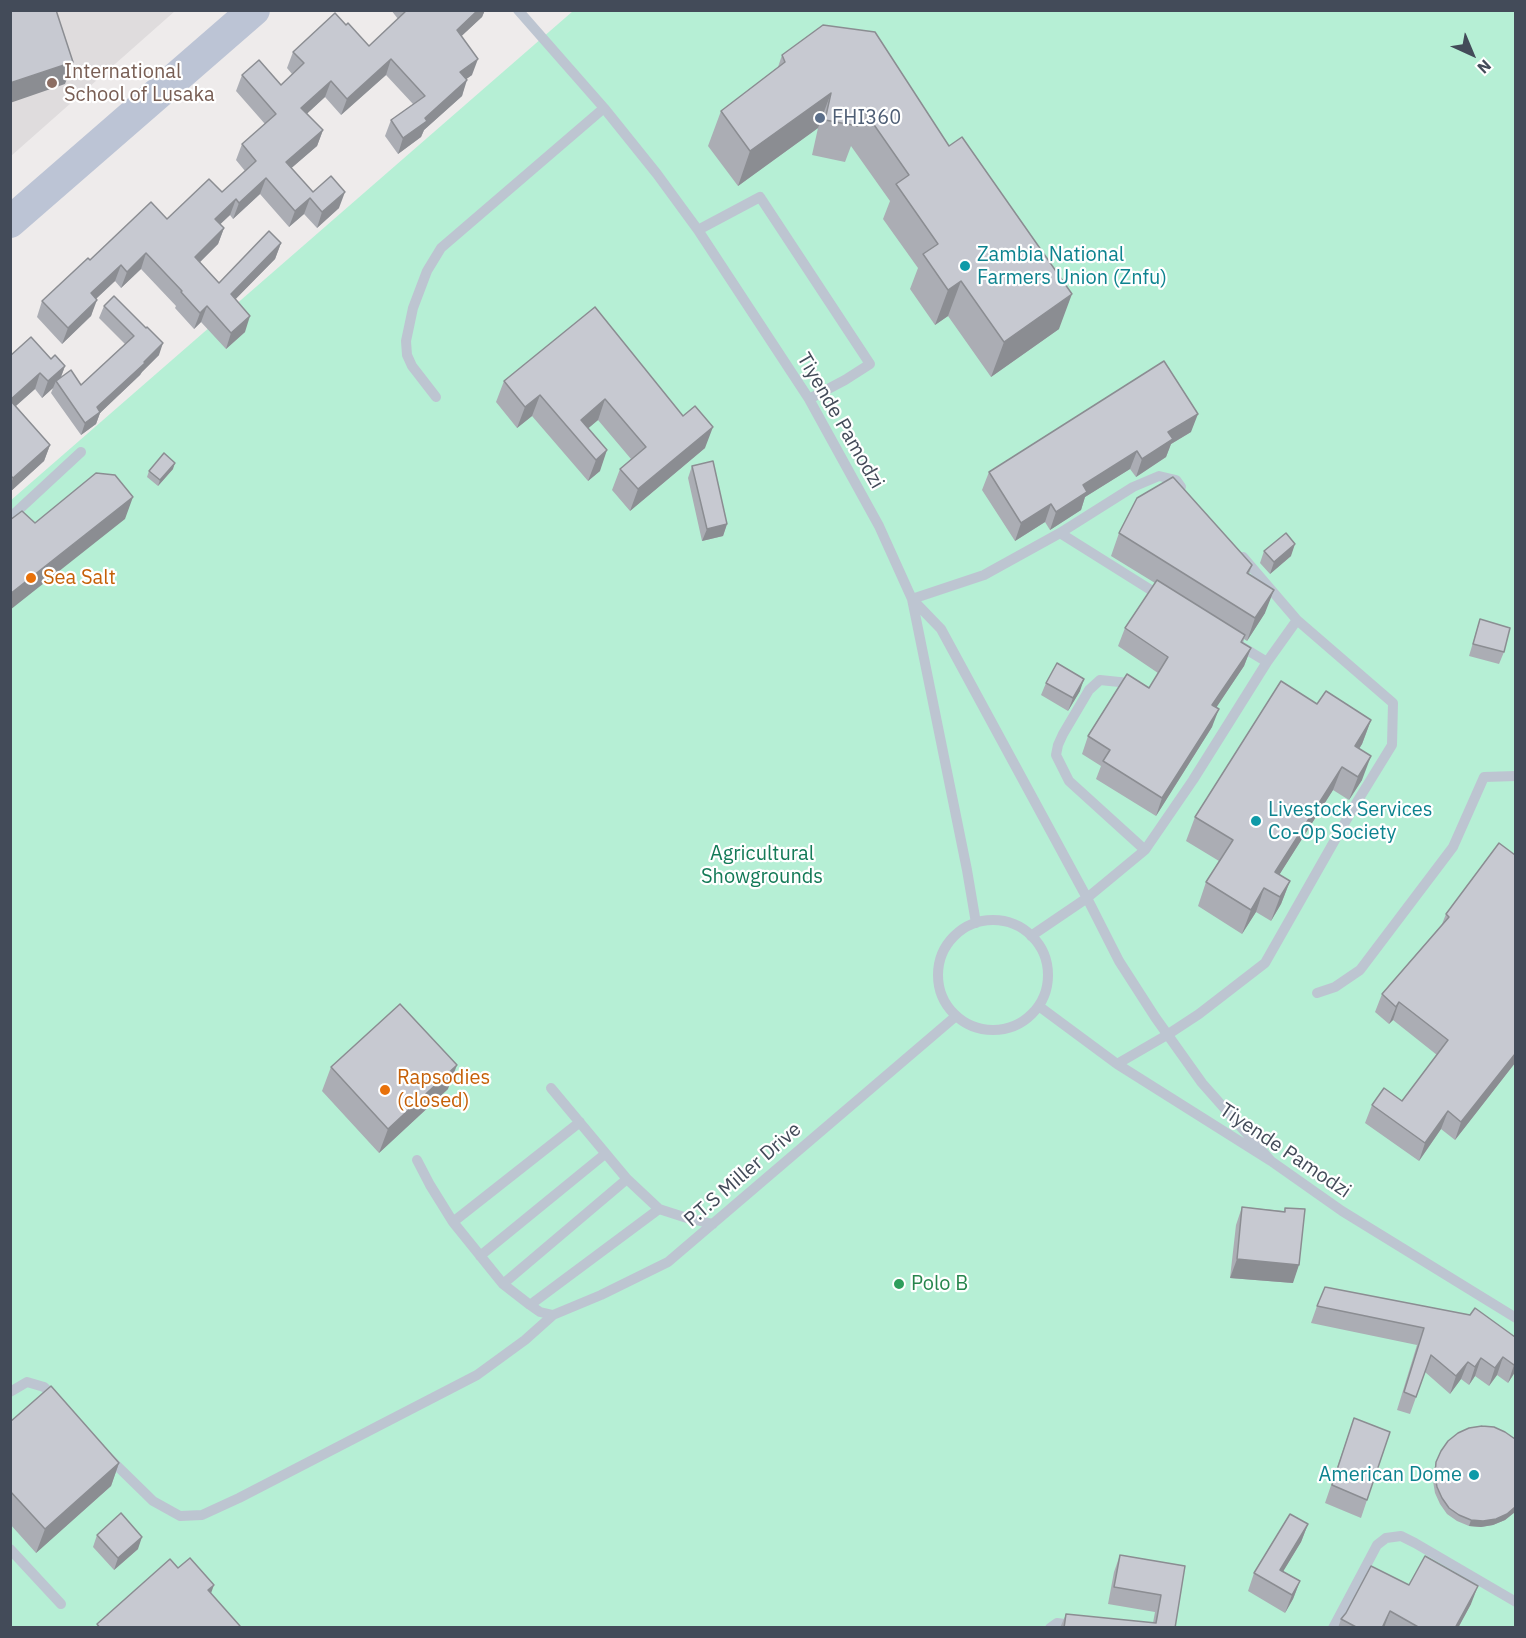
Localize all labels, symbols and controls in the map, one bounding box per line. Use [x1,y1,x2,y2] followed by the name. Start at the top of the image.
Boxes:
[1442,24,1502,84] north arrow
[1473,56,1496,78] text: N
[64,60,215,107] place label: International School of Lusaka
[45,76,59,90] marker: International School of Lusaka
[832,106,901,130] place label: FHI360
[813,111,827,125] marker: FHI360
[977,243,1167,290] place label: Zambia National Farmers Union (Znfu)
[958,259,972,273] marker: Zambia National Farmers Union (Znfu)
[791,349,889,493] street label: Tiyende Pamodzi
[43,566,116,590] place label: Sea Salt
[24,571,38,585] marker: Sea Salt
[1268,798,1432,845] place label: Livestock Services Co-Op Society
[1249,814,1263,828] marker: Livestock Services Co-Op Society
[701,842,823,889] park label: Agricultural Showgrounds
[397,1066,490,1113] place label: Rapsodies (closed)
[378,1083,392,1097] marker: Rapsodies (closed)
[1215,1098,1355,1204] street label: Tiyende Pamodzi
[680,1118,806,1232] street label: P.T.S Miller Drive
[911,1272,968,1296] place label: Polo B
[892,1277,906,1291] marker: Polo B
[1319,1463,1462,1487] place label: American Dome
[1467,1468,1481,1482] marker: American Dome

